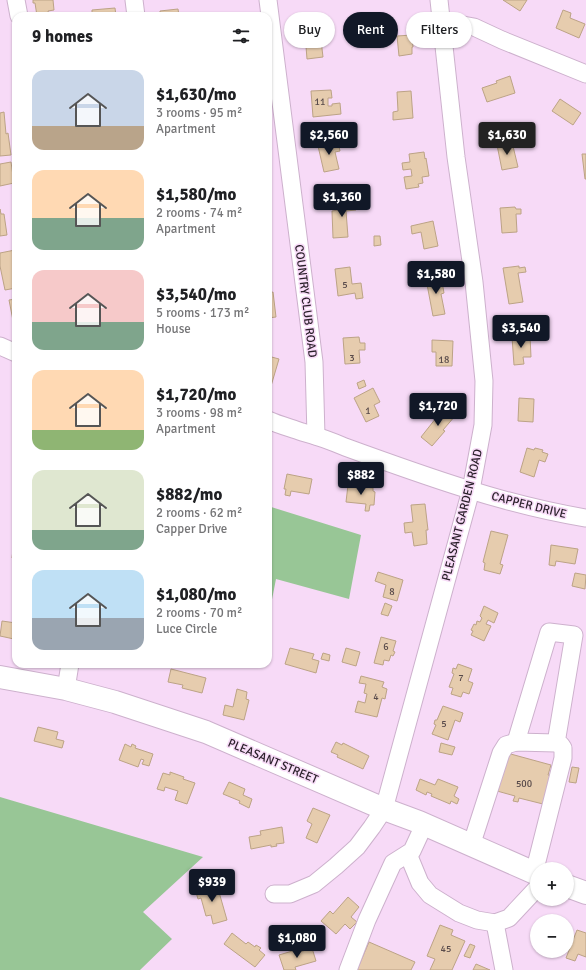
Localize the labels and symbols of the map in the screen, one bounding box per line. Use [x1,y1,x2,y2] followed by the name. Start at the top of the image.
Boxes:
[315,96,325,108] house number: 11
[296,122,362,156] pin: $2,560
[474,122,540,156] pin: $1,630
[309,184,375,218] pin: $1,360
[291,244,320,359] street label: COUNTRY CLUB ROAD
[403,261,469,295] pin: $1,580
[342,279,348,291] house number: 5
[488,315,554,349] pin: $3,540
[349,352,355,364] house number: 3
[439,354,449,366] house number: 18
[405,393,471,427] pin: $1,720
[365,405,371,417] house number: 1
[439,447,486,583] street label: PLEASANT GARDEN ROAD
[337,462,385,496] pin: $882
[490,489,568,522] street label: CAPPER DRIVE
[389,586,395,598] house number: 8
[383,641,389,653] house number: 6
[458,672,464,684] house number: 7
[373,691,379,703] house number: 4
[441,718,447,730] house number: 5
[225,736,320,787] street label: PLEASANT STREET
[516,778,532,790] house number: 500
[188,869,236,903] pin: $939
[264,925,330,959] pin: $1,080
[441,943,451,955] house number: 45

